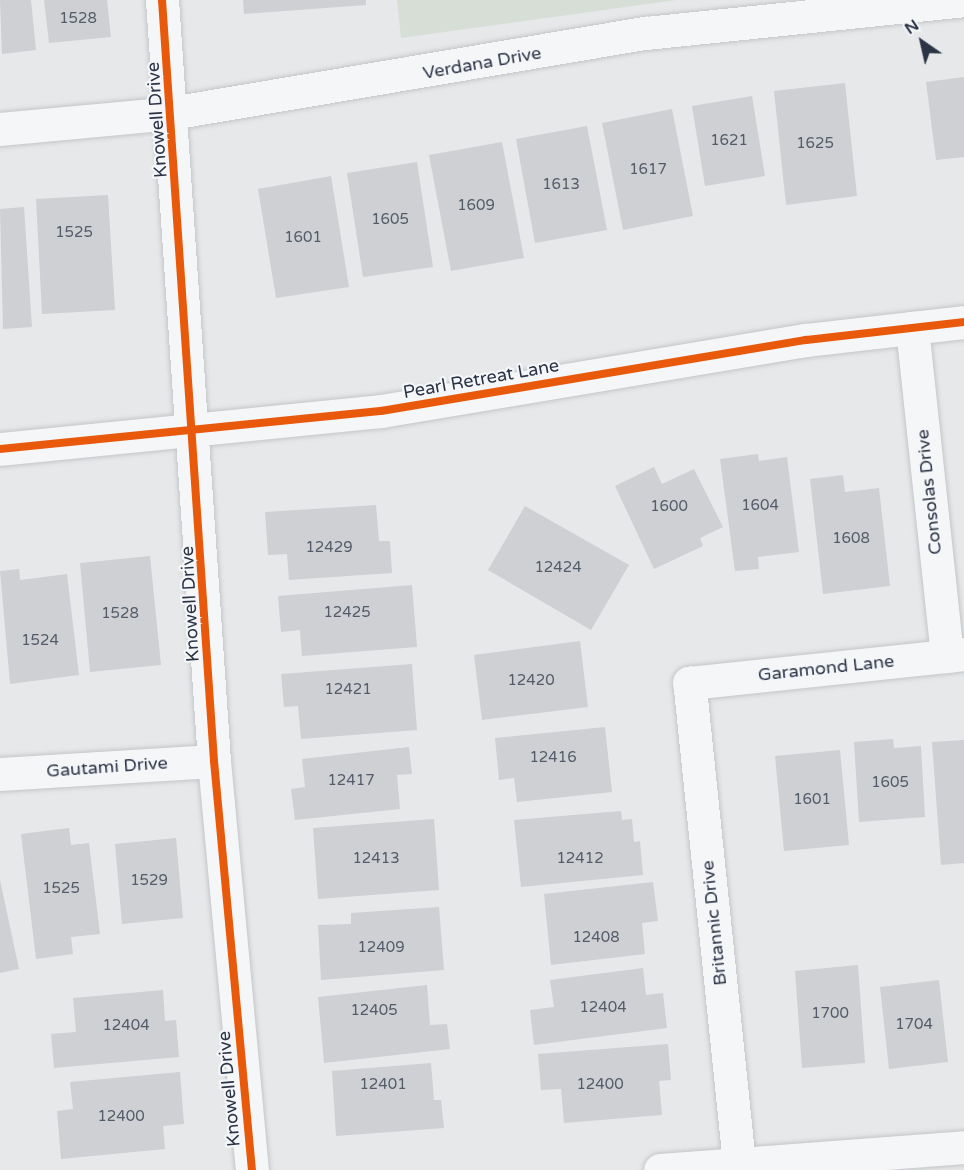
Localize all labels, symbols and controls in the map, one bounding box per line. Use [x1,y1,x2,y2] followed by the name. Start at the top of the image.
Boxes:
[59,10,97,28] house number: 1528
[892,12,952,72] north arrow
[901,15,923,39] text: N
[421,42,543,84] street label: Verdana Drive
[142,61,172,179] street label: Knowell Drive
[710,132,748,150] house number: 1621
[796,135,834,153] house number: 1625
[629,161,667,179] house number: 1617
[542,176,580,194] house number: 1613
[457,197,495,215] house number: 1609
[371,211,409,229] house number: 1605
[55,224,93,242] house number: 1525
[284,229,322,247] house number: 1601
[401,355,561,403] street label: Pearl Retreat Lane
[912,428,946,556] street label: Consolas Drive
[741,497,779,515] house number: 1604
[650,498,688,516] house number: 1600
[832,530,870,548] house number: 1608
[305,539,353,557] house number: 12429
[176,545,204,663] street label: Knowell Drive
[534,559,582,577] house number: 12424
[323,604,371,622] house number: 12425
[101,605,139,623] house number: 1528
[21,632,59,650] house number: 1524
[757,650,895,686] street label: Garamond Lane
[507,672,555,690] house number: 12420
[324,681,372,699] house number: 12421
[529,749,577,767] house number: 12416
[46,752,168,782] street label: Gautami Drive
[327,772,375,790] house number: 12417
[871,774,909,792] house number: 1605
[793,791,831,809] house number: 1601
[352,850,400,868] house number: 12413
[556,850,604,868] house number: 12412
[697,859,731,987] street label: Britannic Drive
[130,872,168,890] house number: 1529
[42,880,80,898] house number: 1525
[572,929,620,947] house number: 12408
[357,939,405,957] house number: 12409
[579,999,627,1017] house number: 12404
[350,1002,398,1020] house number: 12405
[811,1005,849,1023] house number: 1700
[895,1016,933,1034] house number: 1704
[102,1017,150,1035] house number: 12404
[213,1030,245,1148] street label: Knowell Drive
[359,1076,407,1094] house number: 12401
[576,1076,624,1094] house number: 12400
[97,1108,145,1126] house number: 12400

